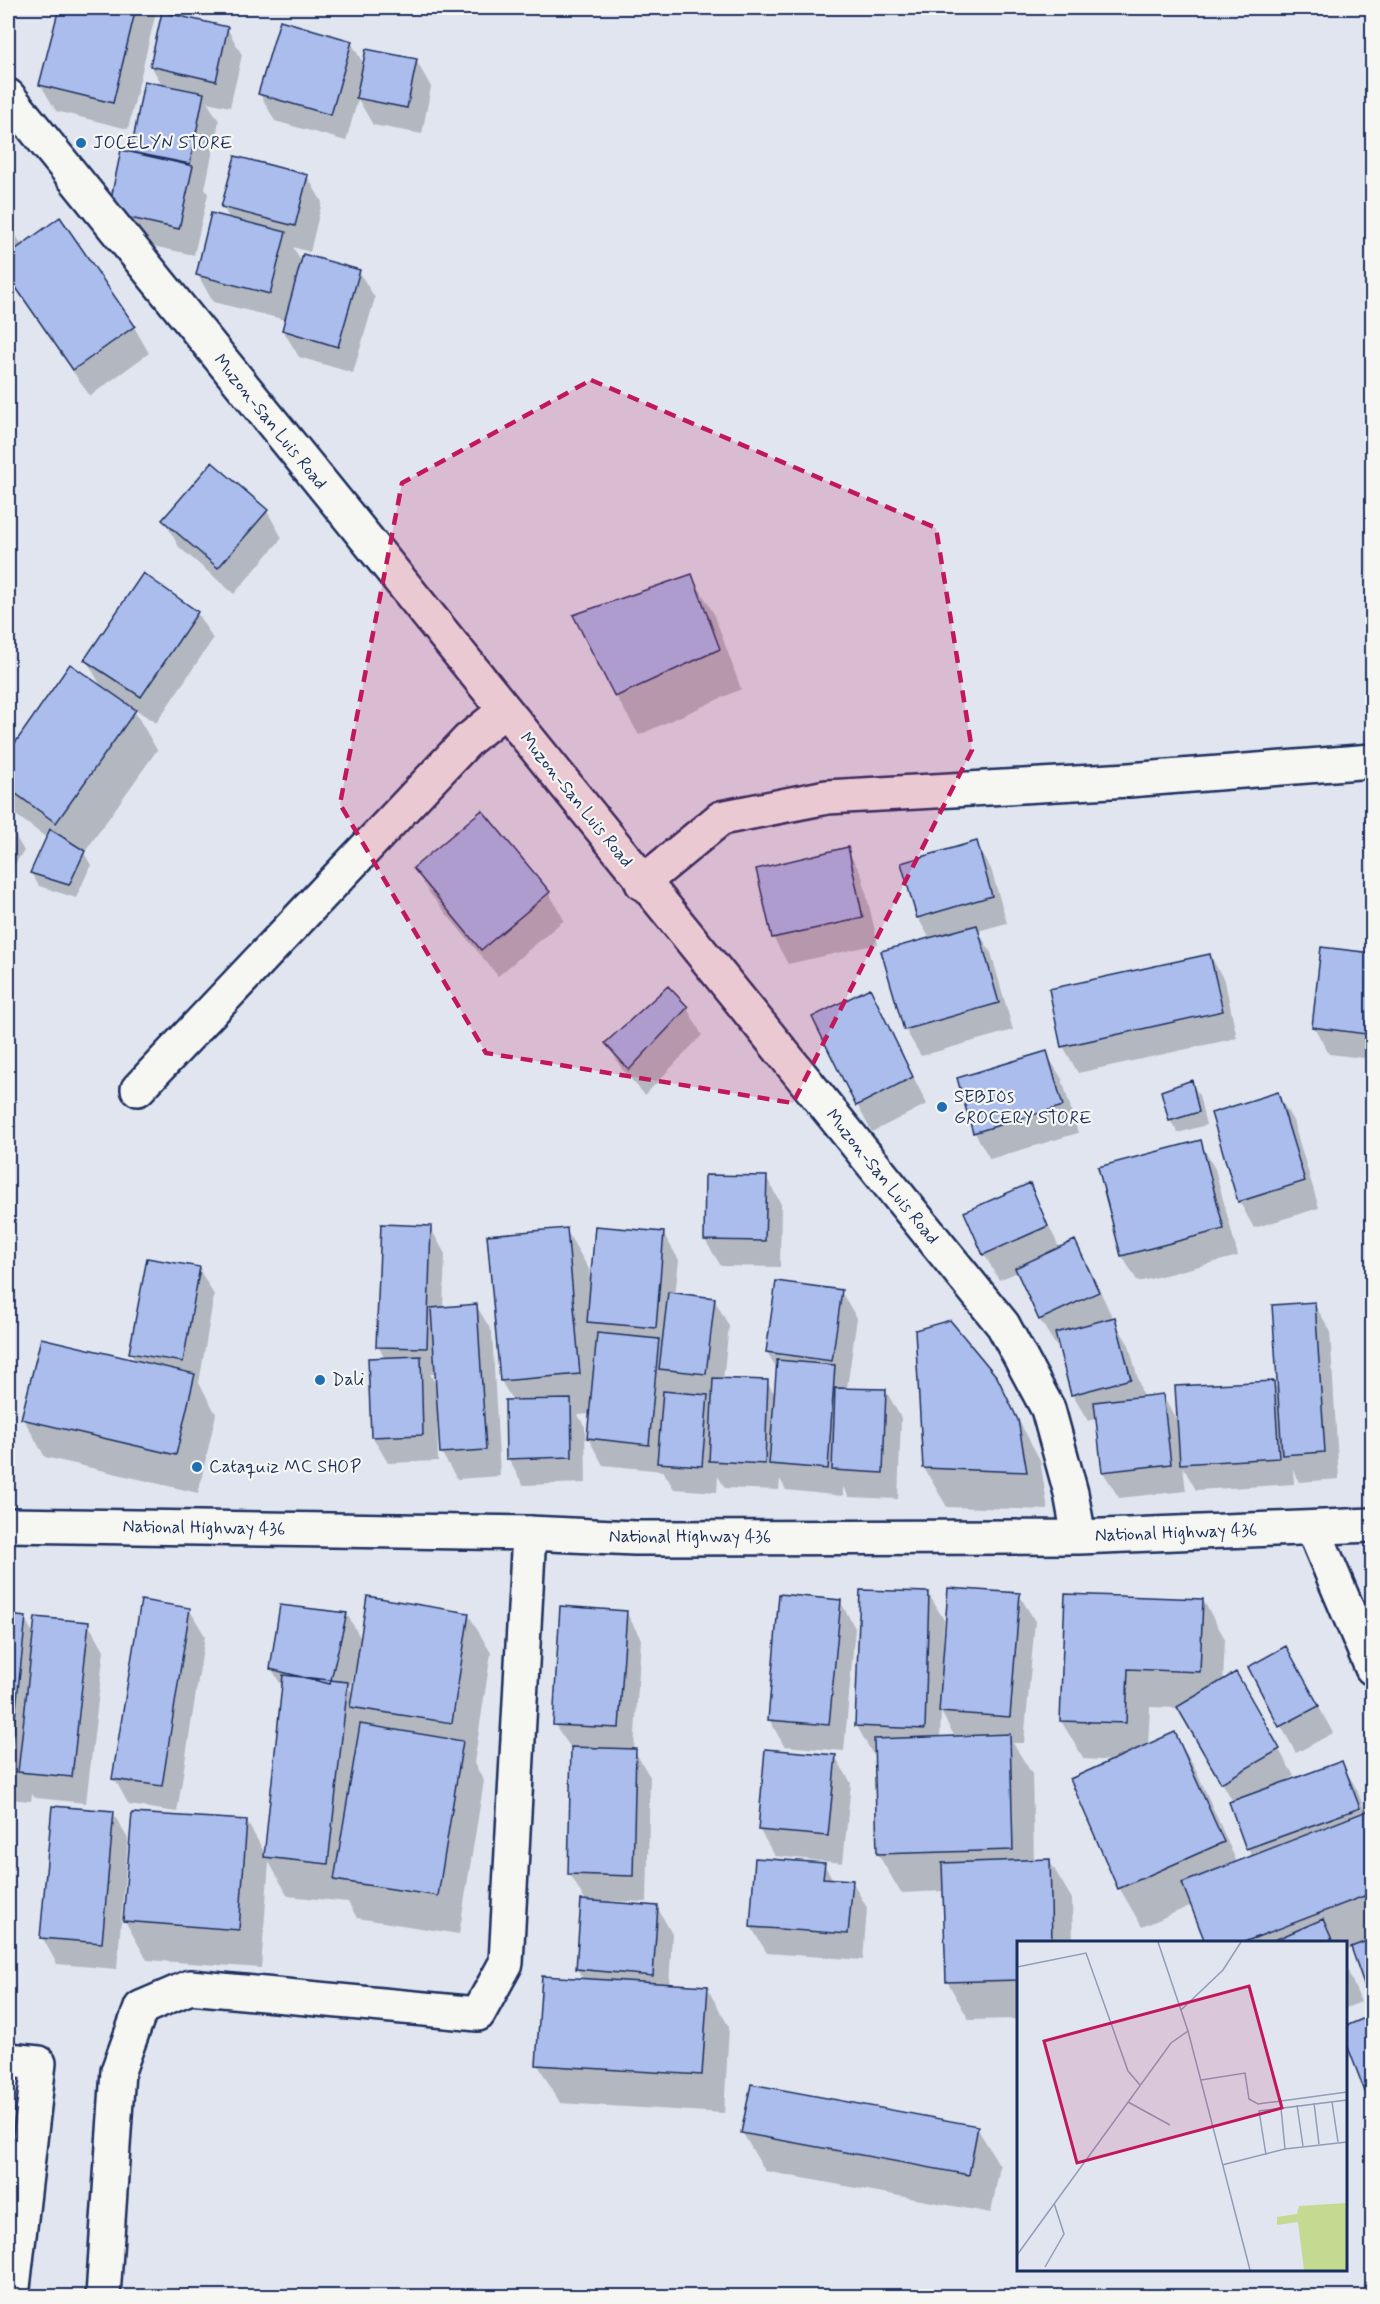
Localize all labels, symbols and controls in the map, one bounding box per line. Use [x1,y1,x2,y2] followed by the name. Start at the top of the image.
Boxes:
[93,131,233,155] place label: JOCELYN STORE
[74,136,88,150] marker: JOCELYN STORE
[208,349,332,495] street label: Muzon-San Luis Road
[514,727,638,873] street label: Muzon-San Luis Road
[954,1085,1092,1130] place label: SEBIOs GROCERY STORE
[935,1100,949,1114] marker: SEBIOs GROCERY STORE
[820,1104,944,1250] street label: Muzon-San Luis Road
[332,1368,364,1392] place label: Dali
[313,1373,327,1387] marker: Dali
[209,1455,361,1479] place label: Cataquiz MC SHOP
[190,1460,204,1474] marker: Cataquiz MC SHOP
[122,1515,286,1541] street label: National Highway 436
[1094,1518,1258,1548] street label: National Highway 436
[609,1525,771,1549] street label: National Highway 436
[1017,1941,1347,2271] inset map

